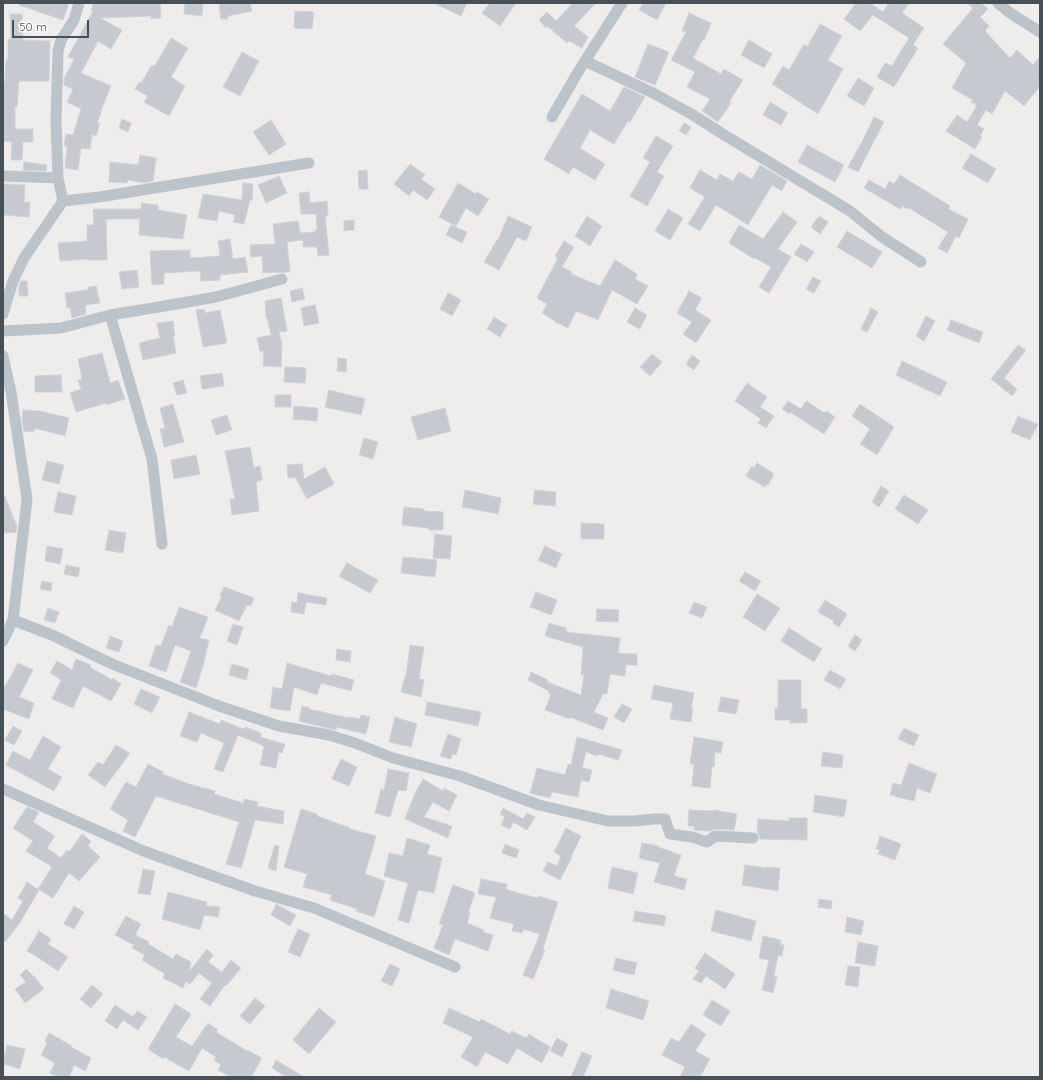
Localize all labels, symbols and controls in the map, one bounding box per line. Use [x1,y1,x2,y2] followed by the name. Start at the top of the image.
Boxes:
[14,12,91,38] scale bar
[19,19,47,34] text: 50 m

